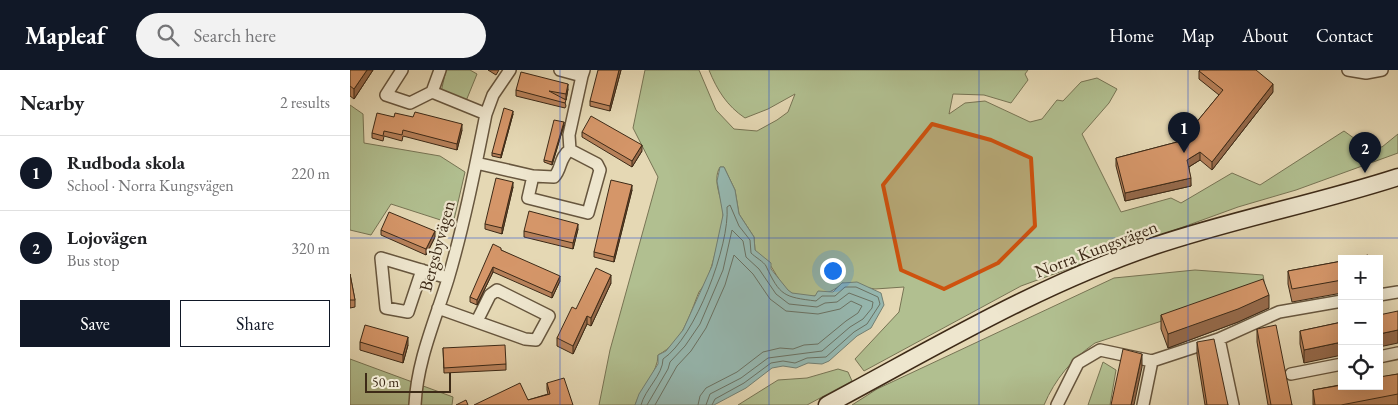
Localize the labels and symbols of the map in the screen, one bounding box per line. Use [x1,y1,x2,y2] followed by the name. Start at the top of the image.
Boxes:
[1168,112,1200,153] pin: 1
[1349,132,1381,173] pin: 2
[413,197,460,294] street label: Bergsbyvägen
[1031,214,1161,283] street label: Norra Kungsvägen
[820,258,846,284] your location
[365,370,451,393] scale bar

